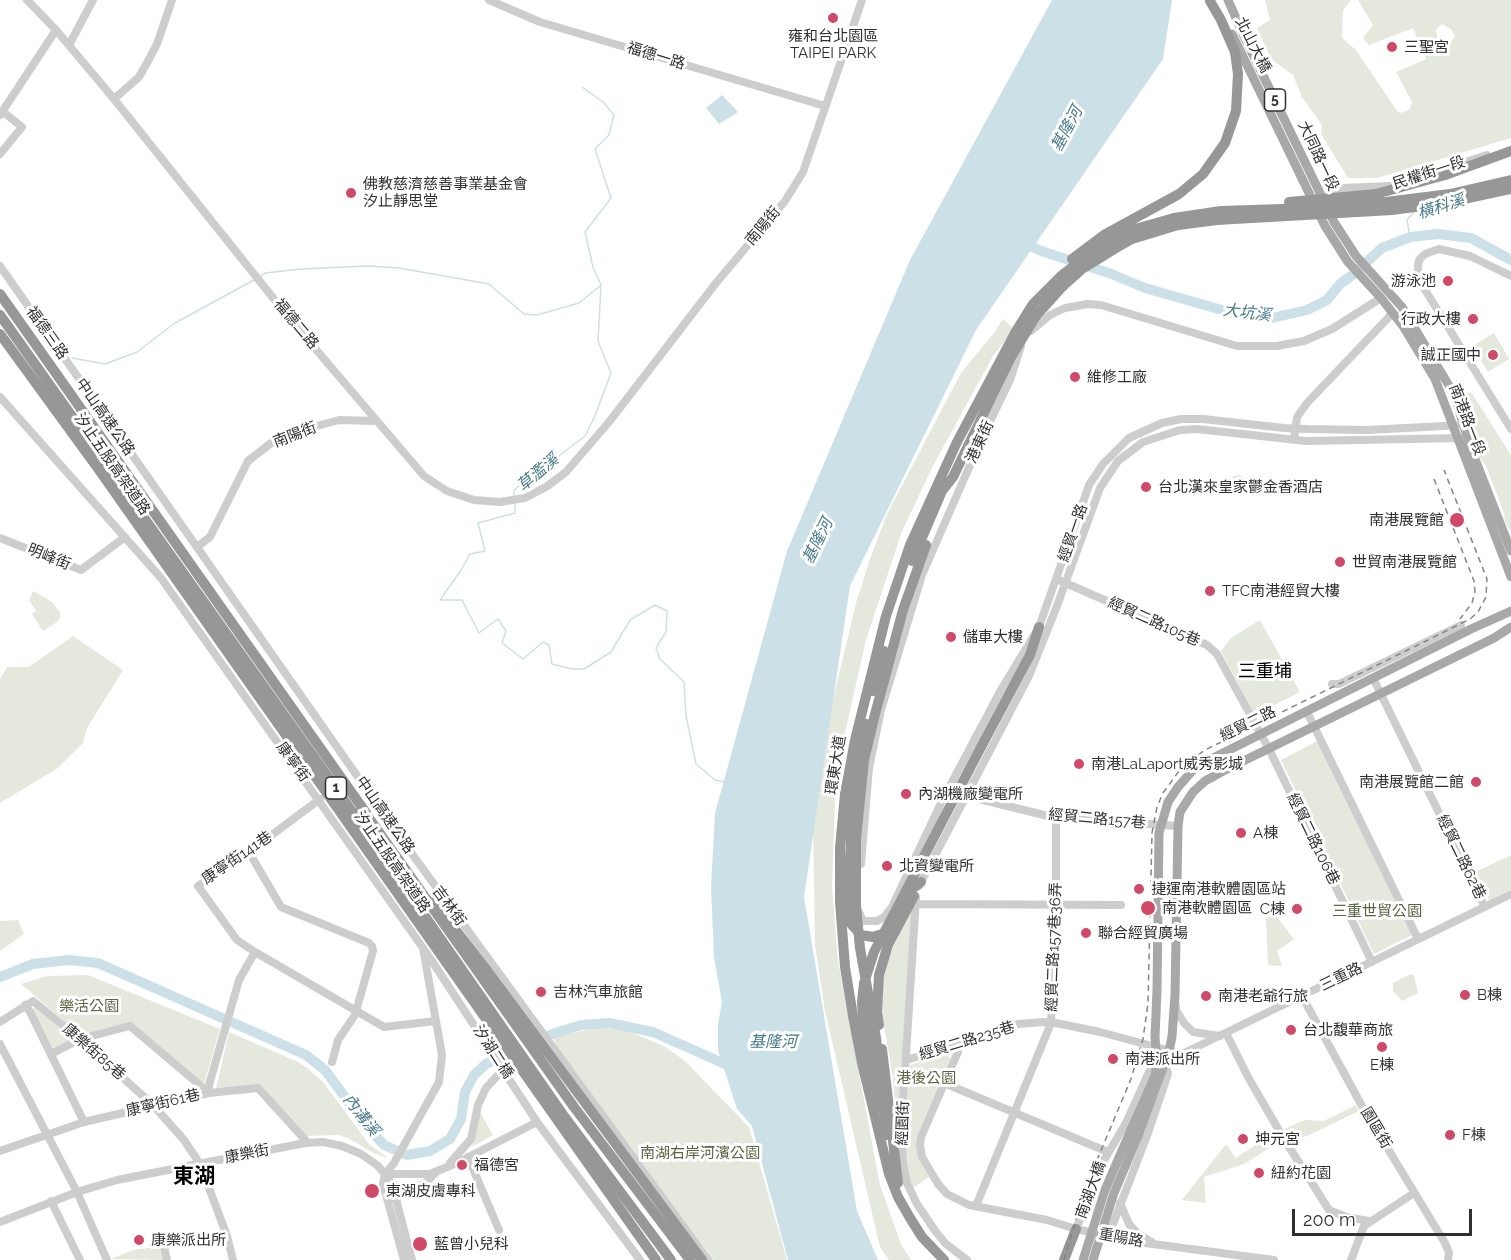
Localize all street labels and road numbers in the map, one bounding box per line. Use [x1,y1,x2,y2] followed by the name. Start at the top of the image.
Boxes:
[1231,14,1275,76] street label: 北山大橋
[625,39,687,73] street label: 福德一路
[1264,89,1286,111] road number: 5
[1294,118,1342,194] street label: 大同路一段
[1391,153,1467,193] street label: 民權街一段
[742,203,784,249] street label: 南陽街
[270,295,322,353] street label: 福德二路
[22,303,72,363] street label: 福德三路
[72,375,138,459] street label: 中山高速公路
[1445,382,1489,458] street label: 南港路一段
[70,410,154,518] street label: 汐止五股高架道路
[962,418,998,466] street label: 港東街
[271,419,319,451] street label: 南陽街
[1055,502,1091,564] street label: 經貿一路
[25,540,73,574] street label: 明峰街
[1105,594,1203,650] street label: 經貿二路105巷
[1217,703,1279,745] street label: 經貿二路
[822,734,850,796] street label: 環東大道
[272,739,314,785] street label: 康寧街
[352,773,418,857] street label: 中山高速公路
[326,777,346,799] road number: 1
[1283,790,1343,888] street label: 經貿二路106巷
[1048,806,1146,832] street label: 經貿二路157巷
[350,808,434,916] street label: 汐止五股高架道路
[1433,812,1489,902] street label: 經貿二路62巷
[198,828,276,888] street label: 康寧街141巷
[1043,882,1065,1012] street label: 經貿二路157巷36弄
[428,883,470,929] street label: 吉林街
[1317,959,1365,995] street label: 三重路
[917,1018,1017,1064] street label: 經貿二路235巷
[59,1020,129,1084] street label: 康樂街85巷
[469,1022,517,1082] street label: 汐湖二橋
[124,1086,202,1120] street label: 康寧街61巷
[893,1100,913,1146] street label: 經園街
[1357,1104,1395,1152] street label: 園區街
[223,1141,271,1167] street label: 康樂街
[1072,1159,1110,1221] street label: 南湖大橋
[1097,1225,1145,1251] street label: 重陽路

